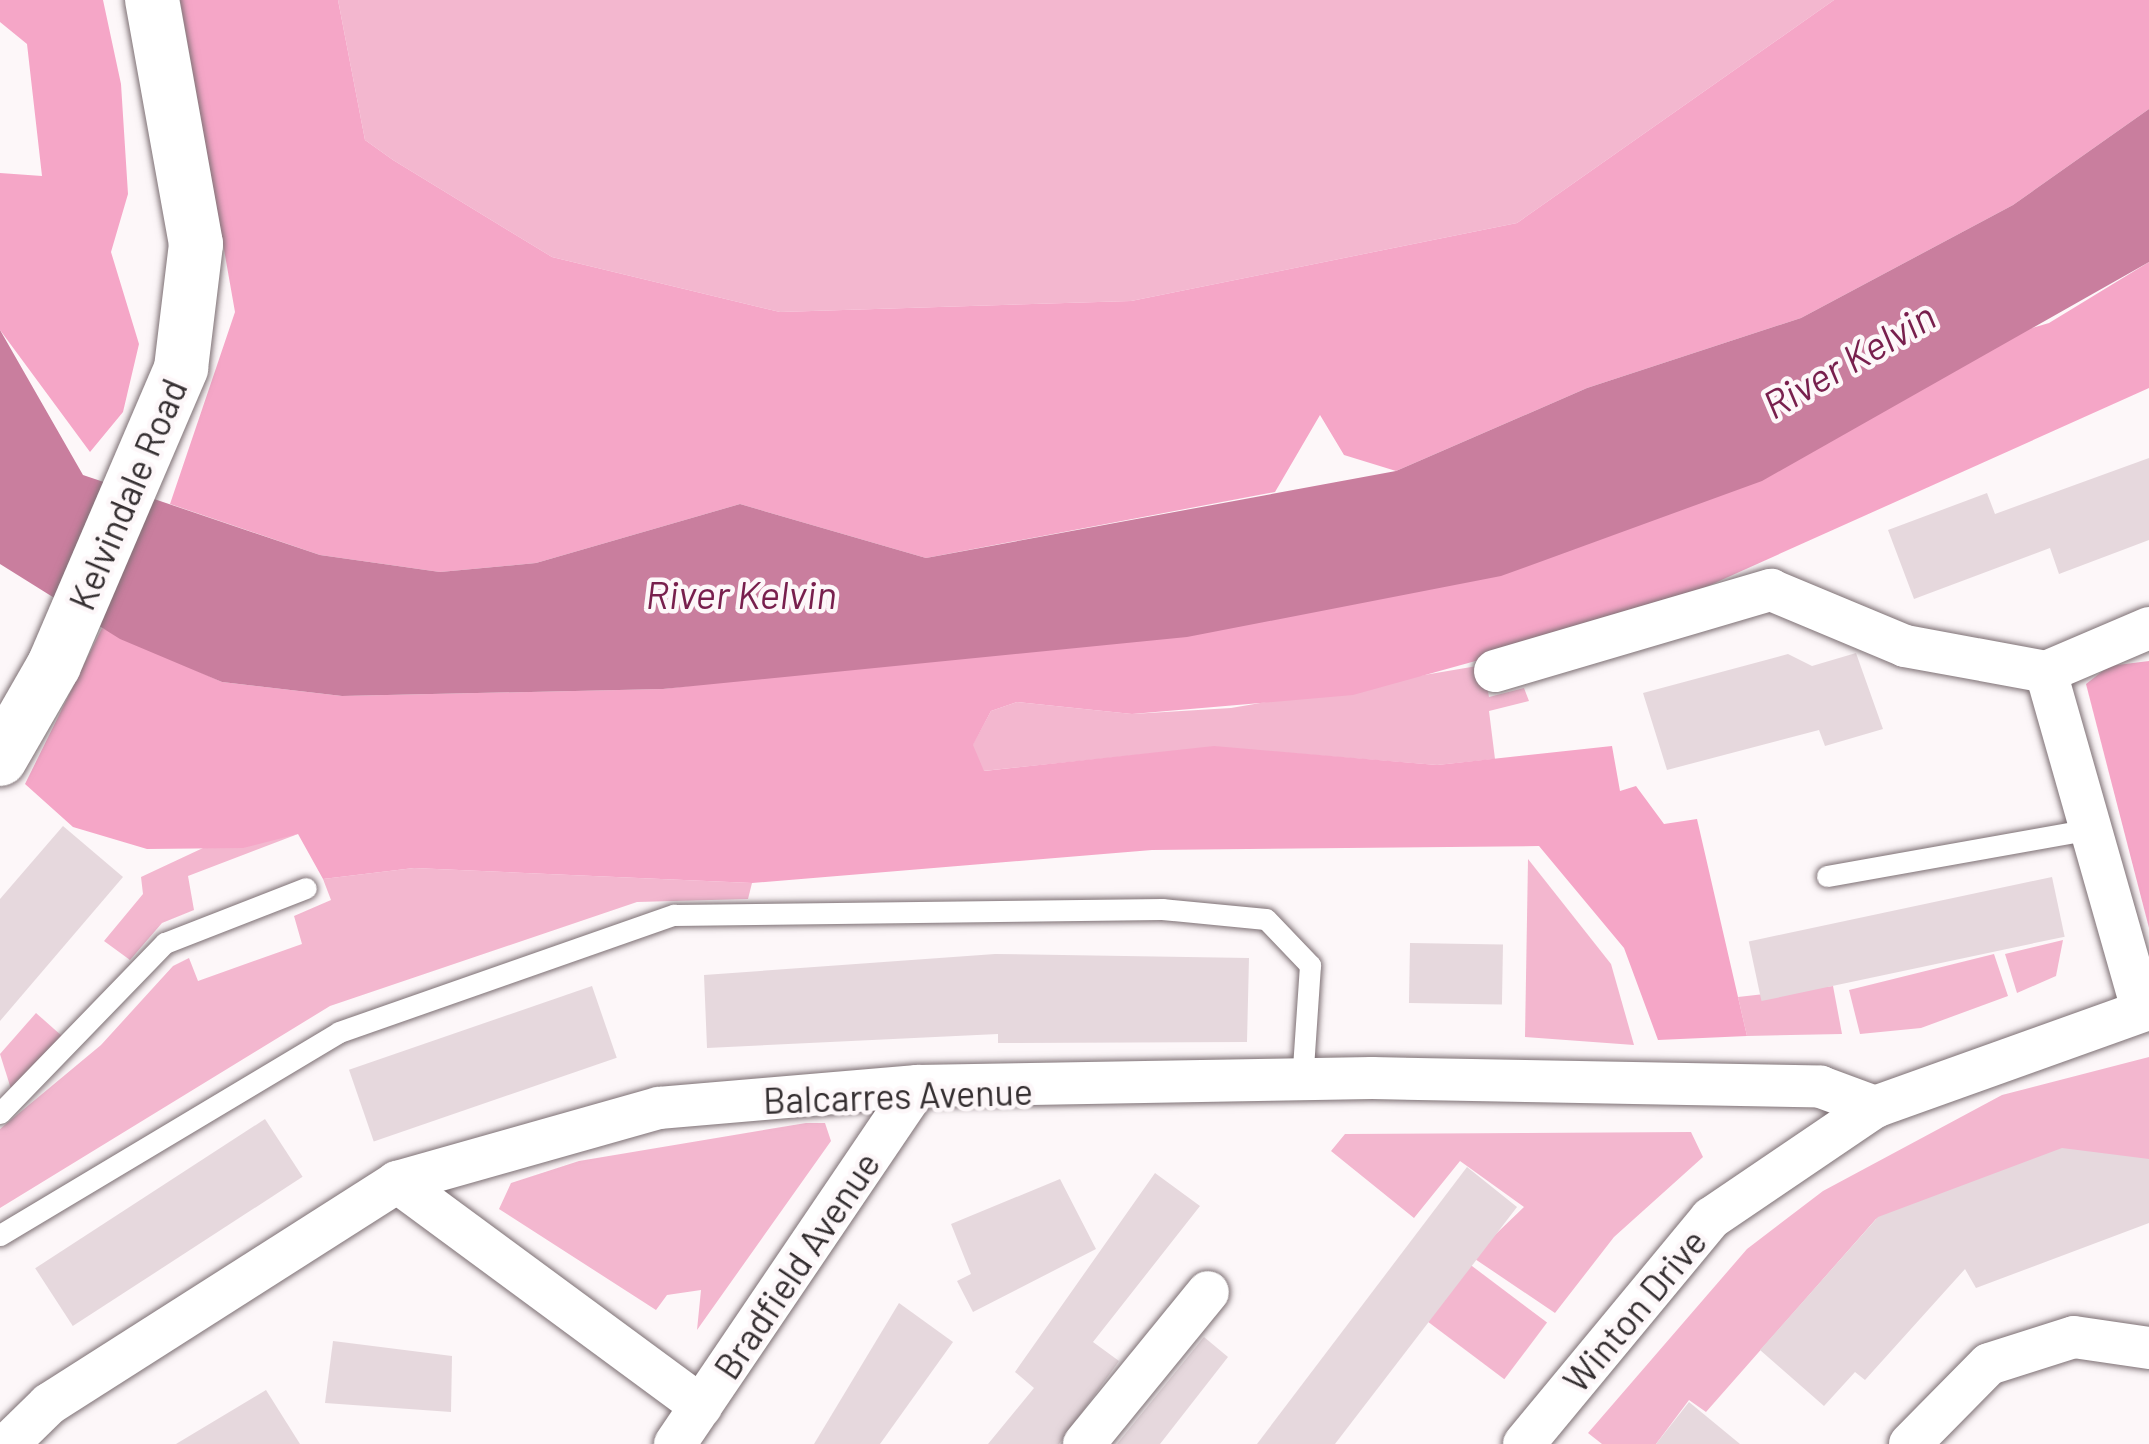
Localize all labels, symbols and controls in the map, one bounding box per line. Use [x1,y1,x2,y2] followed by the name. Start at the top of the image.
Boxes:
[1755,292,1943,428] water label: River Kelvin
[59,372,195,616] street label: Kelvindale Road
[645,571,837,617] water label: River Kelvin
[762,1069,1034,1121] street label: Balcarres Avenue
[704,1143,888,1387] street label: Bradfield Avenue
[1553,1220,1715,1400] street label: Winton Drive

